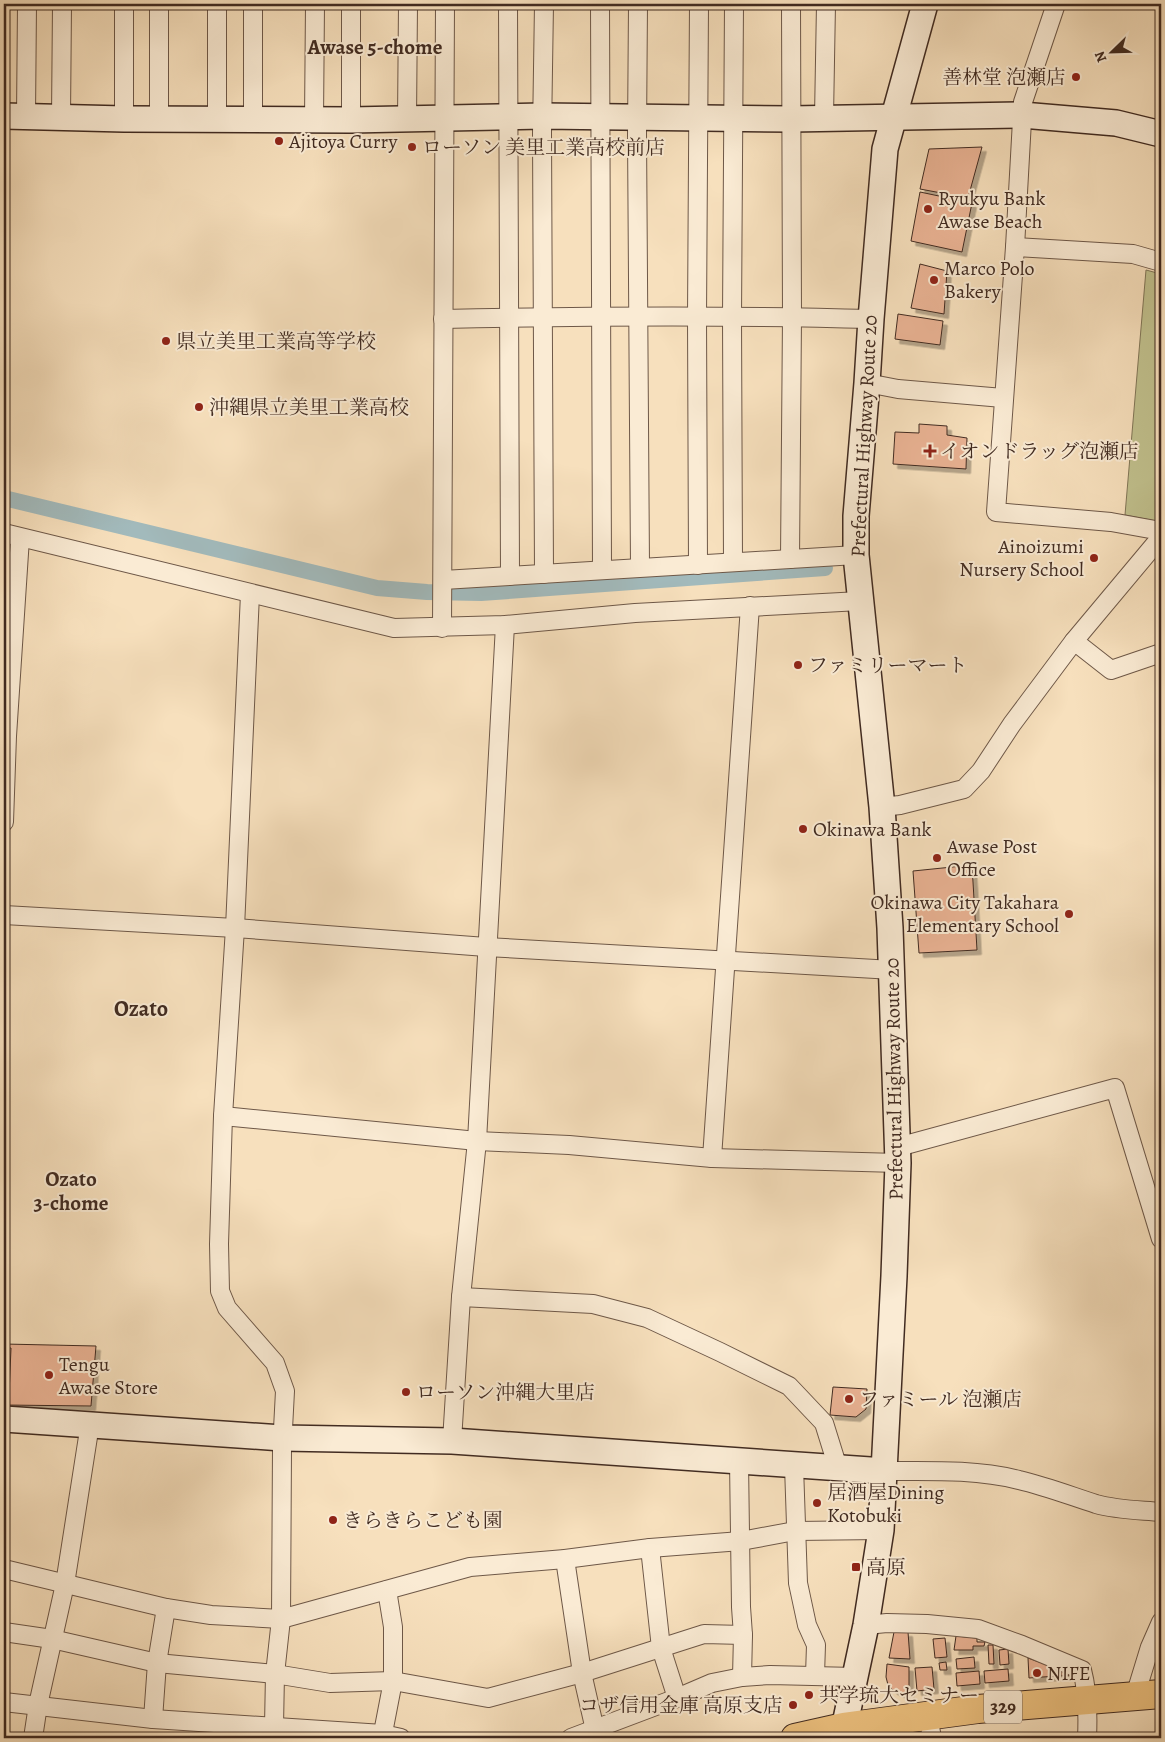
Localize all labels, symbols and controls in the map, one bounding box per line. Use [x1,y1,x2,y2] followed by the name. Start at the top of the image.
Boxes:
[1088,28,1138,78] north arrow
[307,33,443,61] district label: Awase 5-chome
[1090,48,1111,65] text: N
[942,64,1066,91] place label: 善林堂 泡瀬店
[1070,71,1082,83] marker: 善林堂 泡瀬店
[288,128,398,155] place label: Ajitoya Curry
[422,134,665,161] place label: ローソン 美里工業高校前店
[273,135,285,147] marker: Ajitoya Curry
[406,141,418,153] marker: ローソン 美里工業高校前店
[937,185,1045,235] place label: Ryukyu Bank Awase Beach
[922,203,934,215] marker: Ryukyu Bank Awase Beach
[944,255,1035,305] place label: Marco Polo Bakery
[928,274,940,286] marker: Marco Polo Bakery
[844,314,884,558] street label: Prefectural Highway Route 20
[176,328,376,355] place label: 県立美里工業高等学校
[160,335,172,347] marker: 県立美里工業高等学校
[209,394,409,421] place label: 沖縄県立美里工業高校
[193,401,205,413] marker: 沖縄県立美里工業高校
[940,438,1139,465] place label: イオンドラッグ泡瀬店
[924,445,936,457] marker: イオンドラッグ泡瀬店
[959,533,1084,583] place label: Ainoizumi Nursery School
[1088,552,1100,564] marker: Ainoizumi Nursery School
[808,652,968,679] place label: ファミリーマート
[792,659,804,671] marker: ファミリーマート
[813,816,932,843] place label: Okinawa Bank
[797,823,809,835] marker: Okinawa Bank
[946,833,1037,883] place label: Awase Post Office
[931,852,943,864] marker: Awase Post Office
[871,889,1060,939] place label: Okinawa City Takahara Elementary School
[1063,908,1075,920] marker: Okinawa City Takahara Elementary School
[878,958,910,1200] street label: Prefectural Highway Route 20
[114,994,168,1024] district label: Ozato
[34,1165,109,1217] district label: Ozato 3-chome
[58,1351,158,1401] place label: Tengu Awase Store
[43,1369,55,1381] marker: Tengu Awase Store
[416,1379,595,1406] place label: ローソン沖縄大里店
[400,1386,412,1398] marker: ローソン沖縄大里店
[859,1386,1022,1413] place label: ファミール 泡瀬店
[843,1393,855,1405] marker: ファミール 泡瀬店
[827,1479,944,1529] place label: 居酒屋Dining Kotobuki
[811,1497,823,1509] marker: 居酒屋Dining Kotobuki
[343,1507,503,1534] place label: きらきらこども園
[327,1514,339,1526] marker: きらきらこども園
[866,1554,906,1581] place label: 高原
[850,1561,862,1573] marker: 高原
[1047,1660,1091,1687] place label: NIFE
[1031,1667,1043,1679] marker: NIFE
[819,1682,979,1709] place label: 共学琉大セミナー
[803,1689,815,1701] marker: 共学琉大セミナー
[984,1690,1022,1724] road number: 329
[579,1692,783,1719] place label: コザ信用金庫 高原支店
[787,1699,799,1711] marker: コザ信用金庫 高原支店

